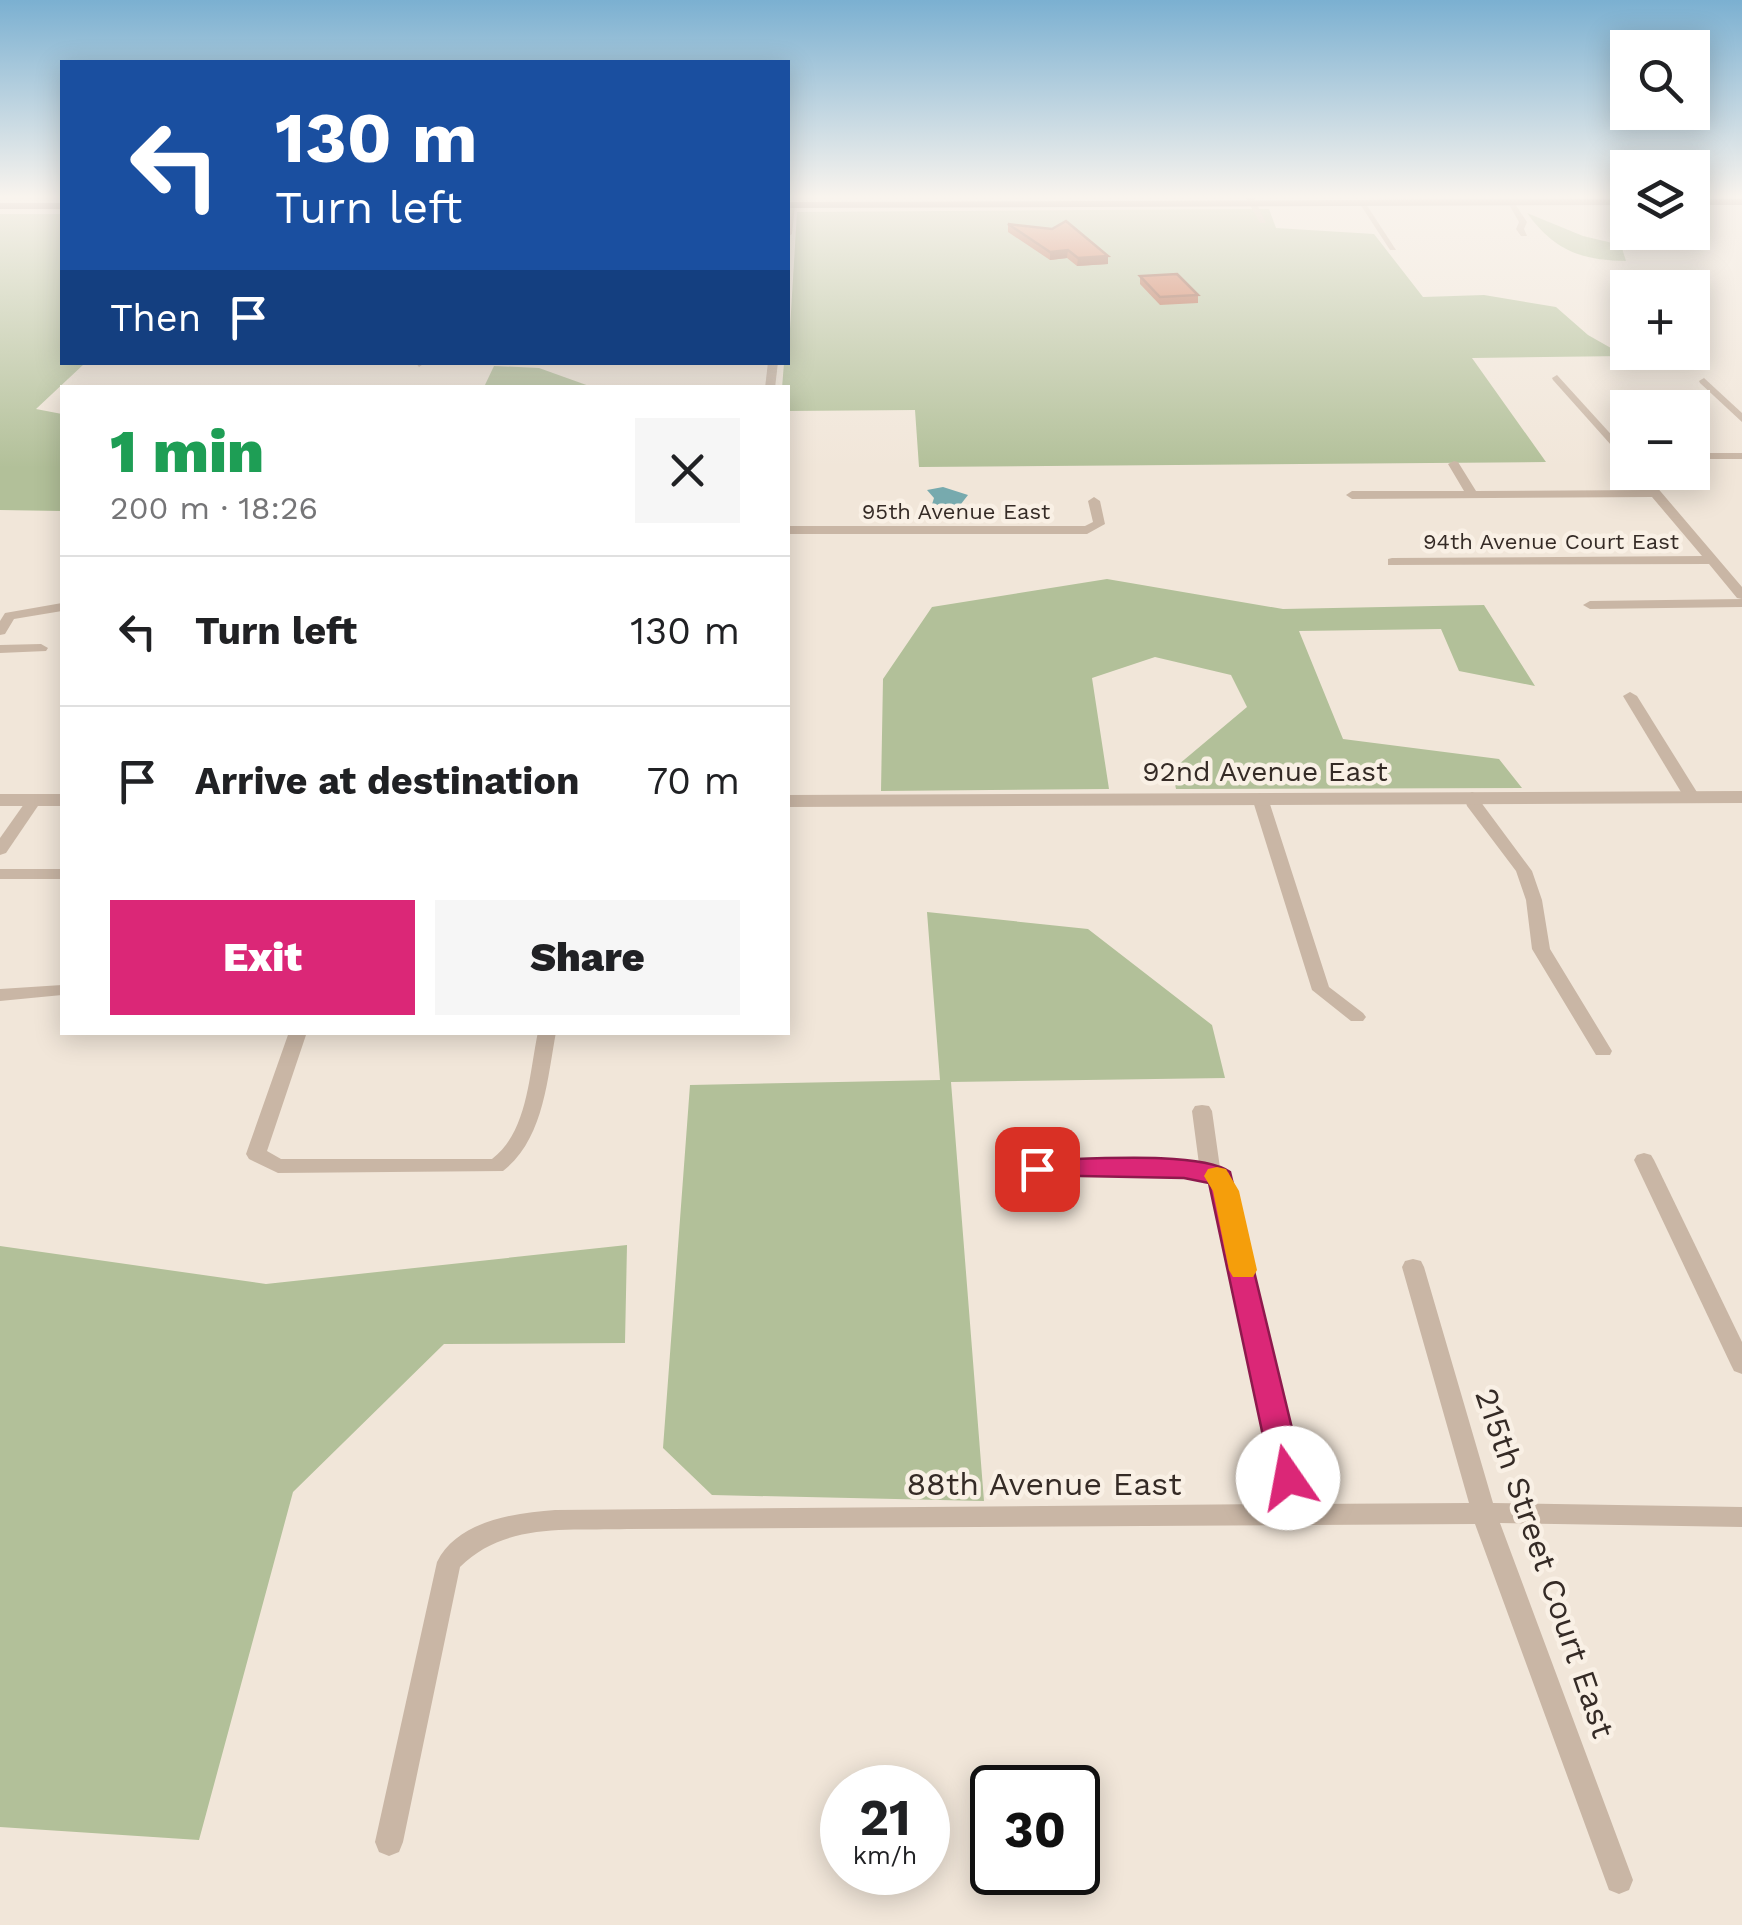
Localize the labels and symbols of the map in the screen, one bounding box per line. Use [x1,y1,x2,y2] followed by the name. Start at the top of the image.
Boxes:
[862,499,1050,524] street label: 95th Avenue East
[1423,529,1679,554] street label: 94th Avenue Court East
[1142,755,1388,788] street label: 92nd Avenue East
[995,1127,1080,1212] pin
[1467,1383,1623,1743] street label: 215th Street Court East
[1236,1426,1340,1530] position arrow
[906,1465,1182,1503] street label: 88th Avenue East
[970,1765,1100,1895] speed limit sign: 30

